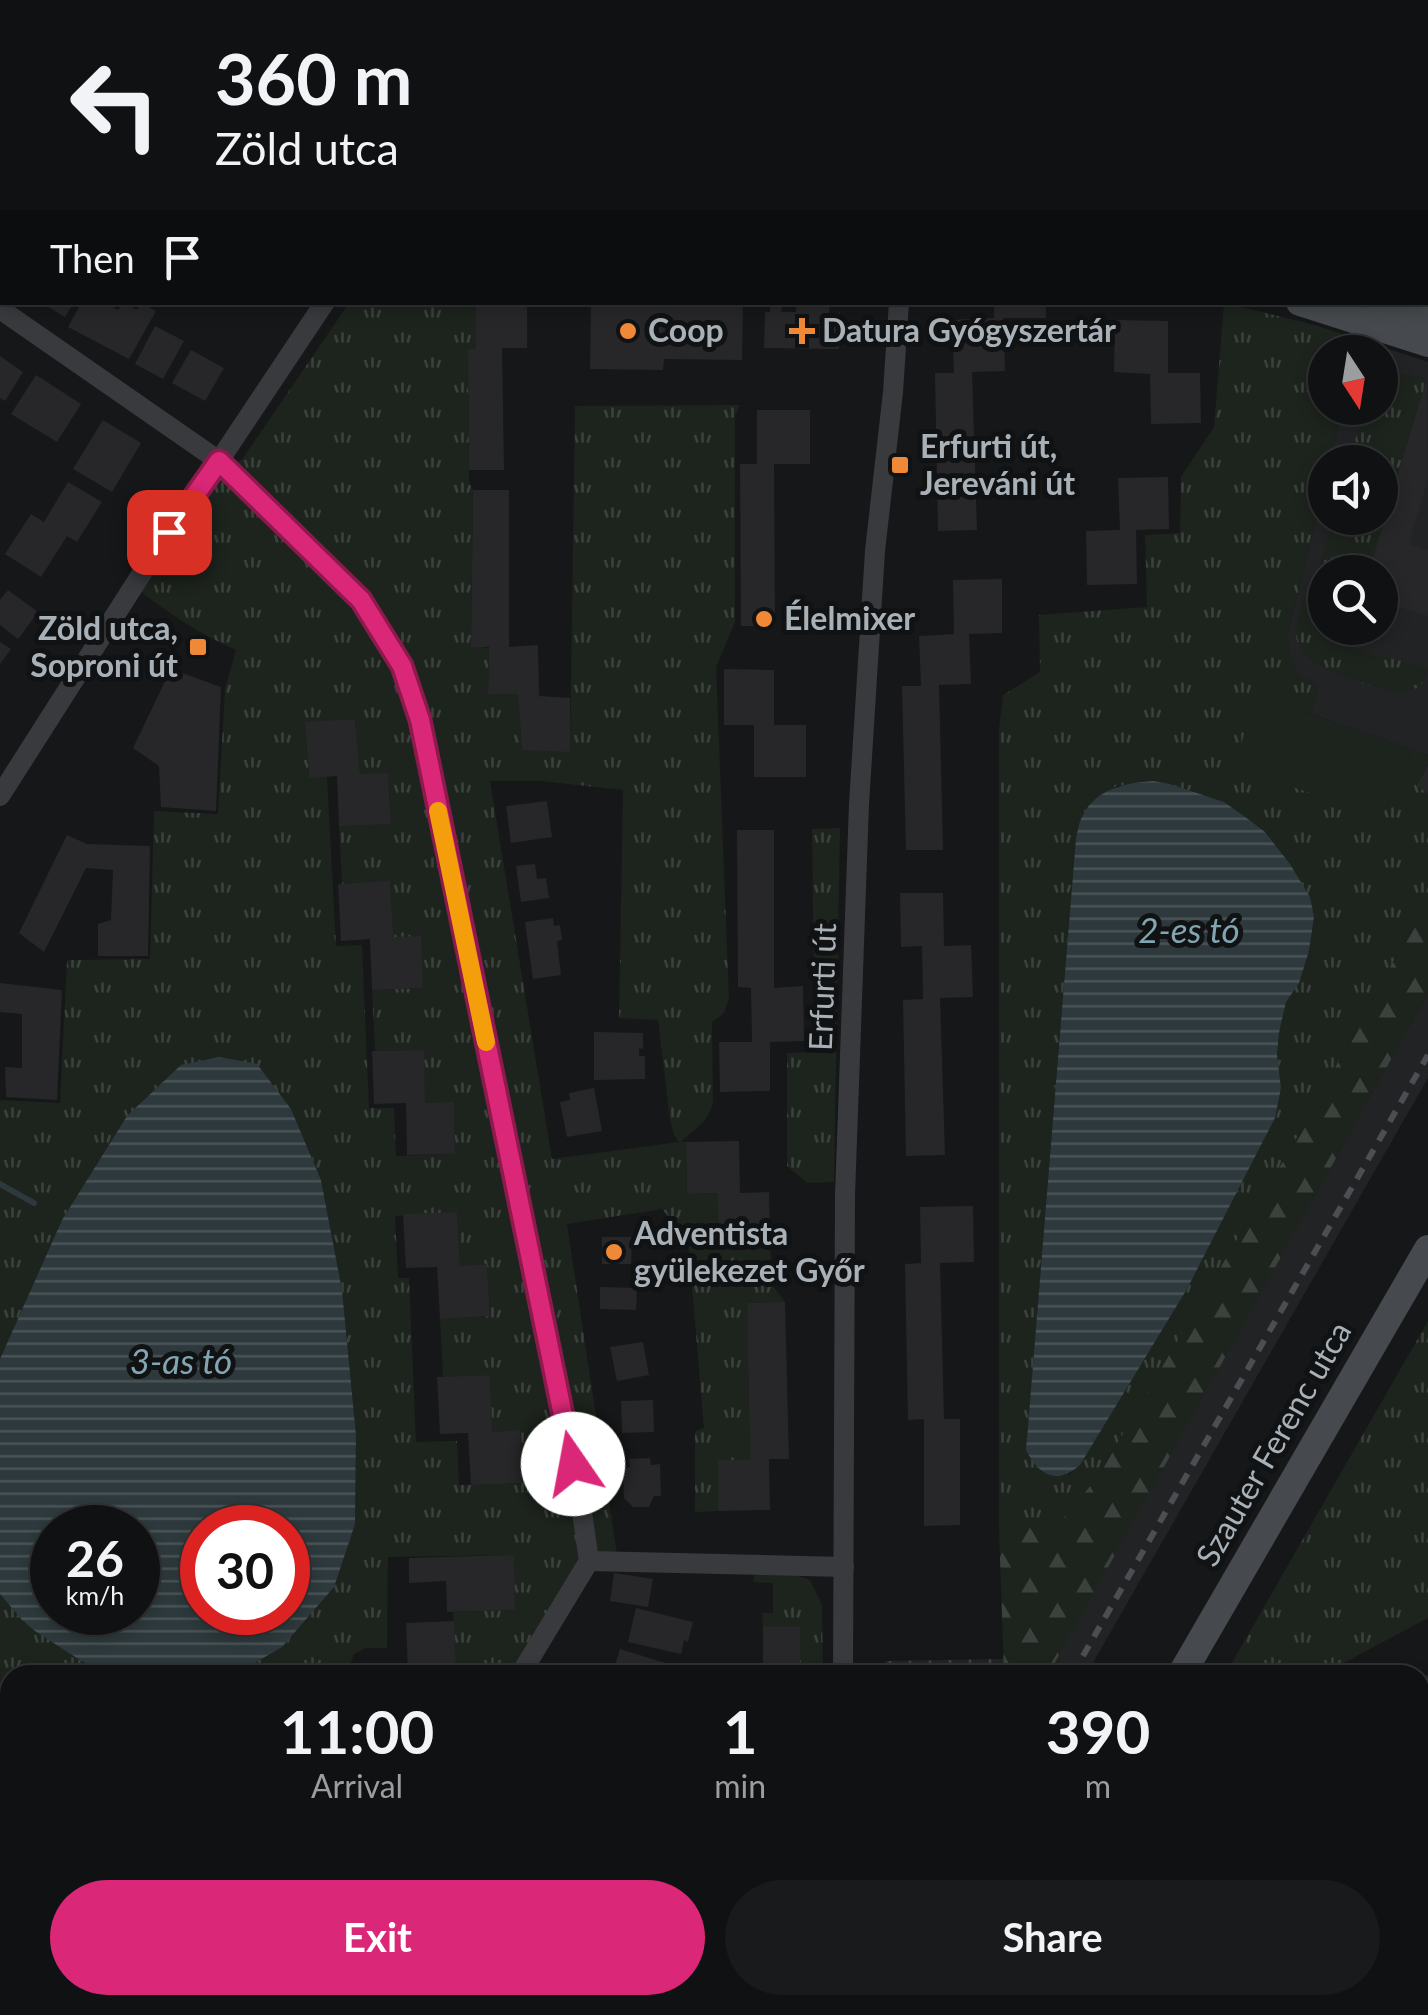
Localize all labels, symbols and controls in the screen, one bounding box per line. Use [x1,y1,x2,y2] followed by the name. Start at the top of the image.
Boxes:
[215,36,412,120] text: 360 m
[50,40,180,170] icon: left
[215,121,399,175] text: Zöld utca
[155,230,210,285] icon: arrive
[50,235,135,281] text: Then
[648,310,724,349] place label: Coop
[822,310,1116,349] place label: Datura Gyógyszertár
[617,320,639,342] marker: Coop
[791,320,813,342] marker: Datura Gyógyszertár
[1308,335,1398,425] north arrow
[1308,335,1398,645] map controls
[920,426,1075,502] place label: Erfurti út, Jereváni út
[1308,445,1398,535] button: sound
[889,454,911,476] marker: Erfurti út, Jereváni út
[127,490,212,575] pin
[142,505,197,560] icon: arrive
[1308,555,1398,645] button: search
[784,598,915,637] place label: Élelmixer
[30,608,178,684] place label: Zöld utca, Soproni út
[753,608,775,630] marker: Élelmixer
[187,636,209,658] marker: Zöld utca, Soproni út
[1138,908,1240,950] water label: 2-es tó
[800,922,843,1051] street label: Erfurti út
[633,1213,865,1289] place label: Adventista gyülekezet Győr
[603,1241,625,1263] marker: Adventista gyülekezet Győr
[1187,1314,1359,1572] street label: Szauter Ferenc utca
[130,1339,232,1381] water label: 3-as tó
[521,1412,625,1516] position arrow
[180,1505,310,1635] speed limit sign: 30
[66,1528,124,1588] text: 26
[66,1580,124,1610] text: km/h
[280,1695,434,1767] text: 11:00
[723,1695,758,1767] text: 1
[1046,1695,1150,1767] text: 390
[311,1766,403,1805] text: Arrival
[714,1766,766,1805] text: min
[1085,1766,1111,1805] text: m
[50,1880,705,1995] button: Exit
[725,1880,1380,1995] button: Share

